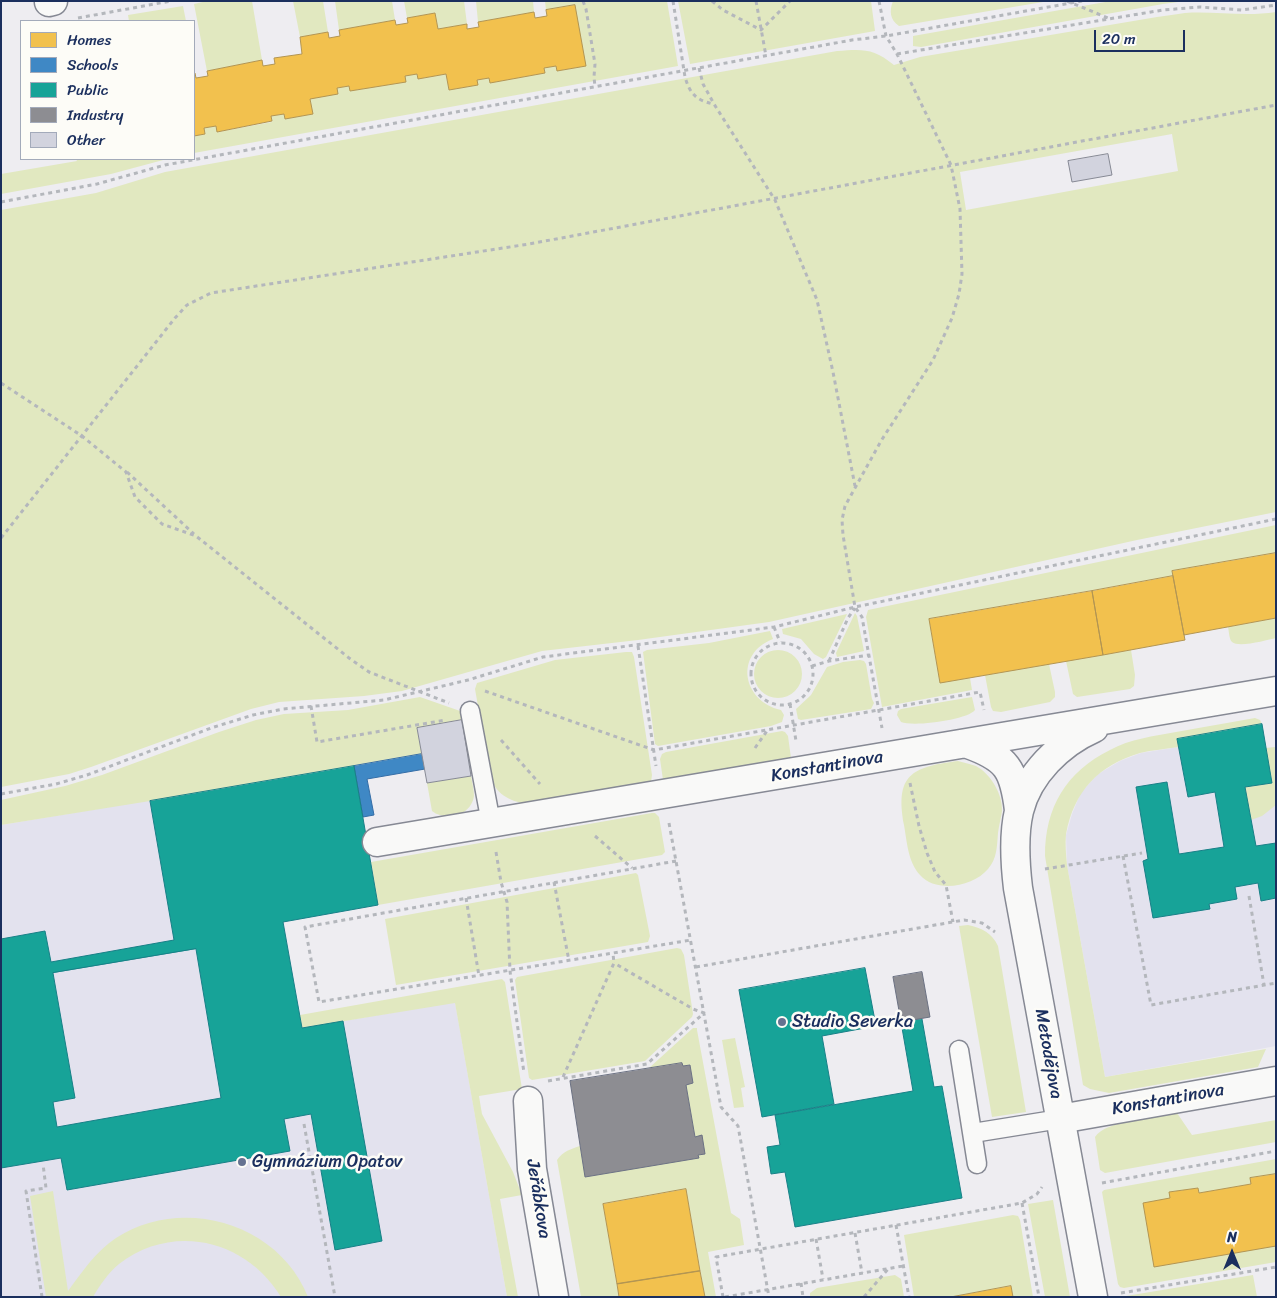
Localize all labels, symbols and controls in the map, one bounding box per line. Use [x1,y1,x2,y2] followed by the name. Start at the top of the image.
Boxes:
[20,20,195,160] legend
[1097,20,1188,52] scale bar
[1102,26,1136,52] text: 20 m
[67,27,111,53] text: Homes
[67,52,118,78] text: Schools
[67,77,108,103] text: Public
[67,102,124,128] text: Industry
[67,127,105,153] text: Other
[769,747,885,787] street label: Konstantinova
[1029,1007,1067,1101] street label: Metodějova
[792,1011,913,1033] place label: Studio Severka
[776,1016,788,1028] marker: Studio Severka
[1110,1080,1226,1120] street label: Konstantinova
[252,1151,402,1173] place label: Gymnázium Opatov
[236,1156,248,1168] marker: Gymnázium Opatov
[521,1158,555,1240] street label: Jeřábkova
[1227,1225,1237,1250] text: N
[1207,1228,1257,1278] north arrow

